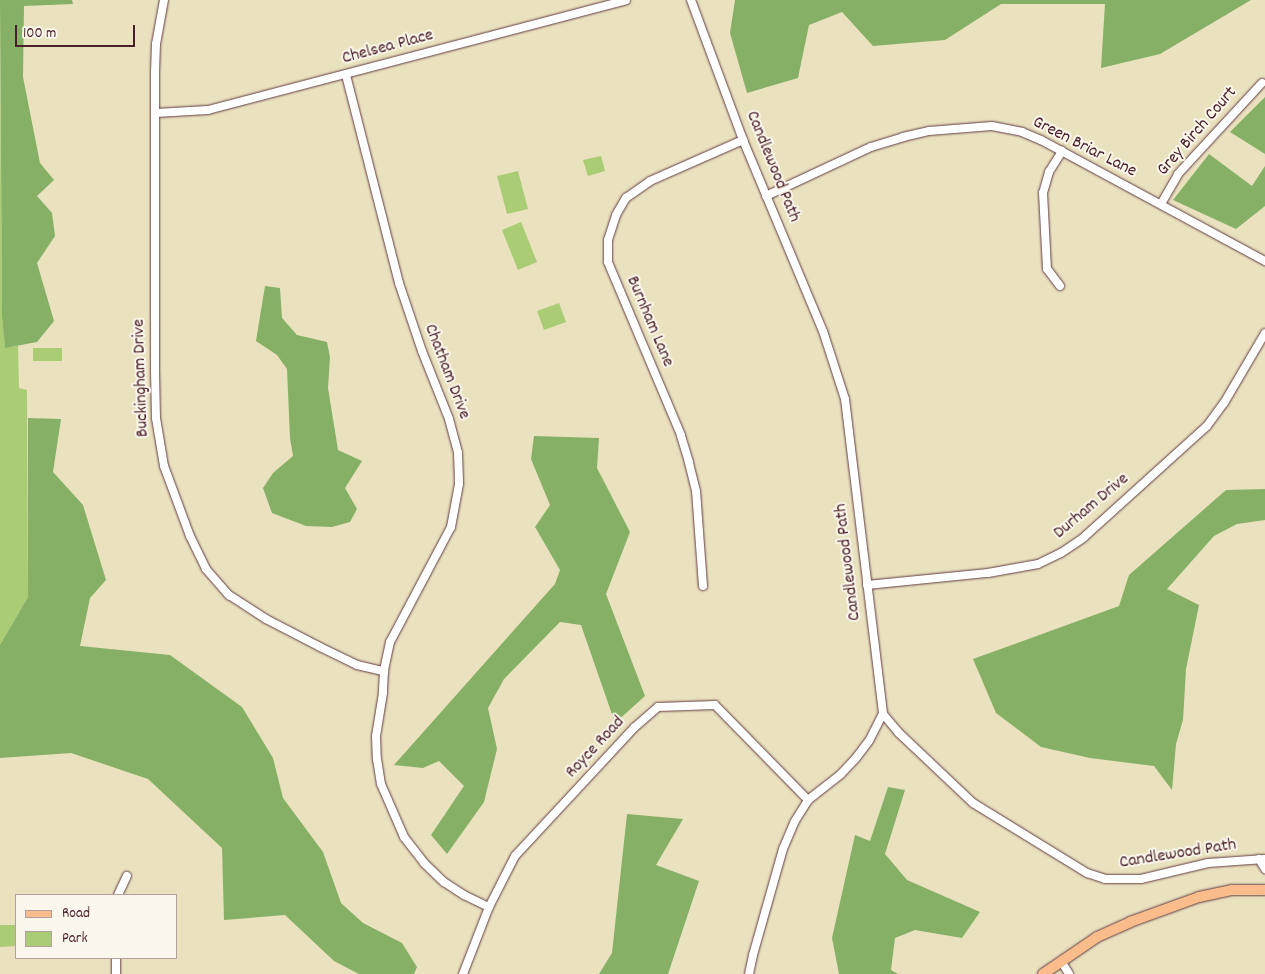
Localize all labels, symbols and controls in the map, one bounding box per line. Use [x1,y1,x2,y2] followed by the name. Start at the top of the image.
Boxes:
[18,15,138,47] scale bar
[23,23,56,45] text: 100 m
[340,25,436,71] street label: Chelsea Place
[1153,83,1243,181] street label: Grey Birch Court
[740,108,804,226] street label: Candlewood Path
[1028,113,1140,183] street label: Green Briar Lane
[620,273,678,371] street label: Burnham Lane
[129,319,155,437] street label: Buckingham Drive
[418,321,474,423] street label: Chatham Drive
[1050,469,1134,545] street label: Durham Drive
[831,502,867,622] street label: Candlewood Path
[562,712,630,784] street label: Royce Road
[1118,835,1238,875] street label: Candlewood Path
[15,894,178,959] legend
[62,903,90,925] text: Road
[62,928,88,950] text: Park

